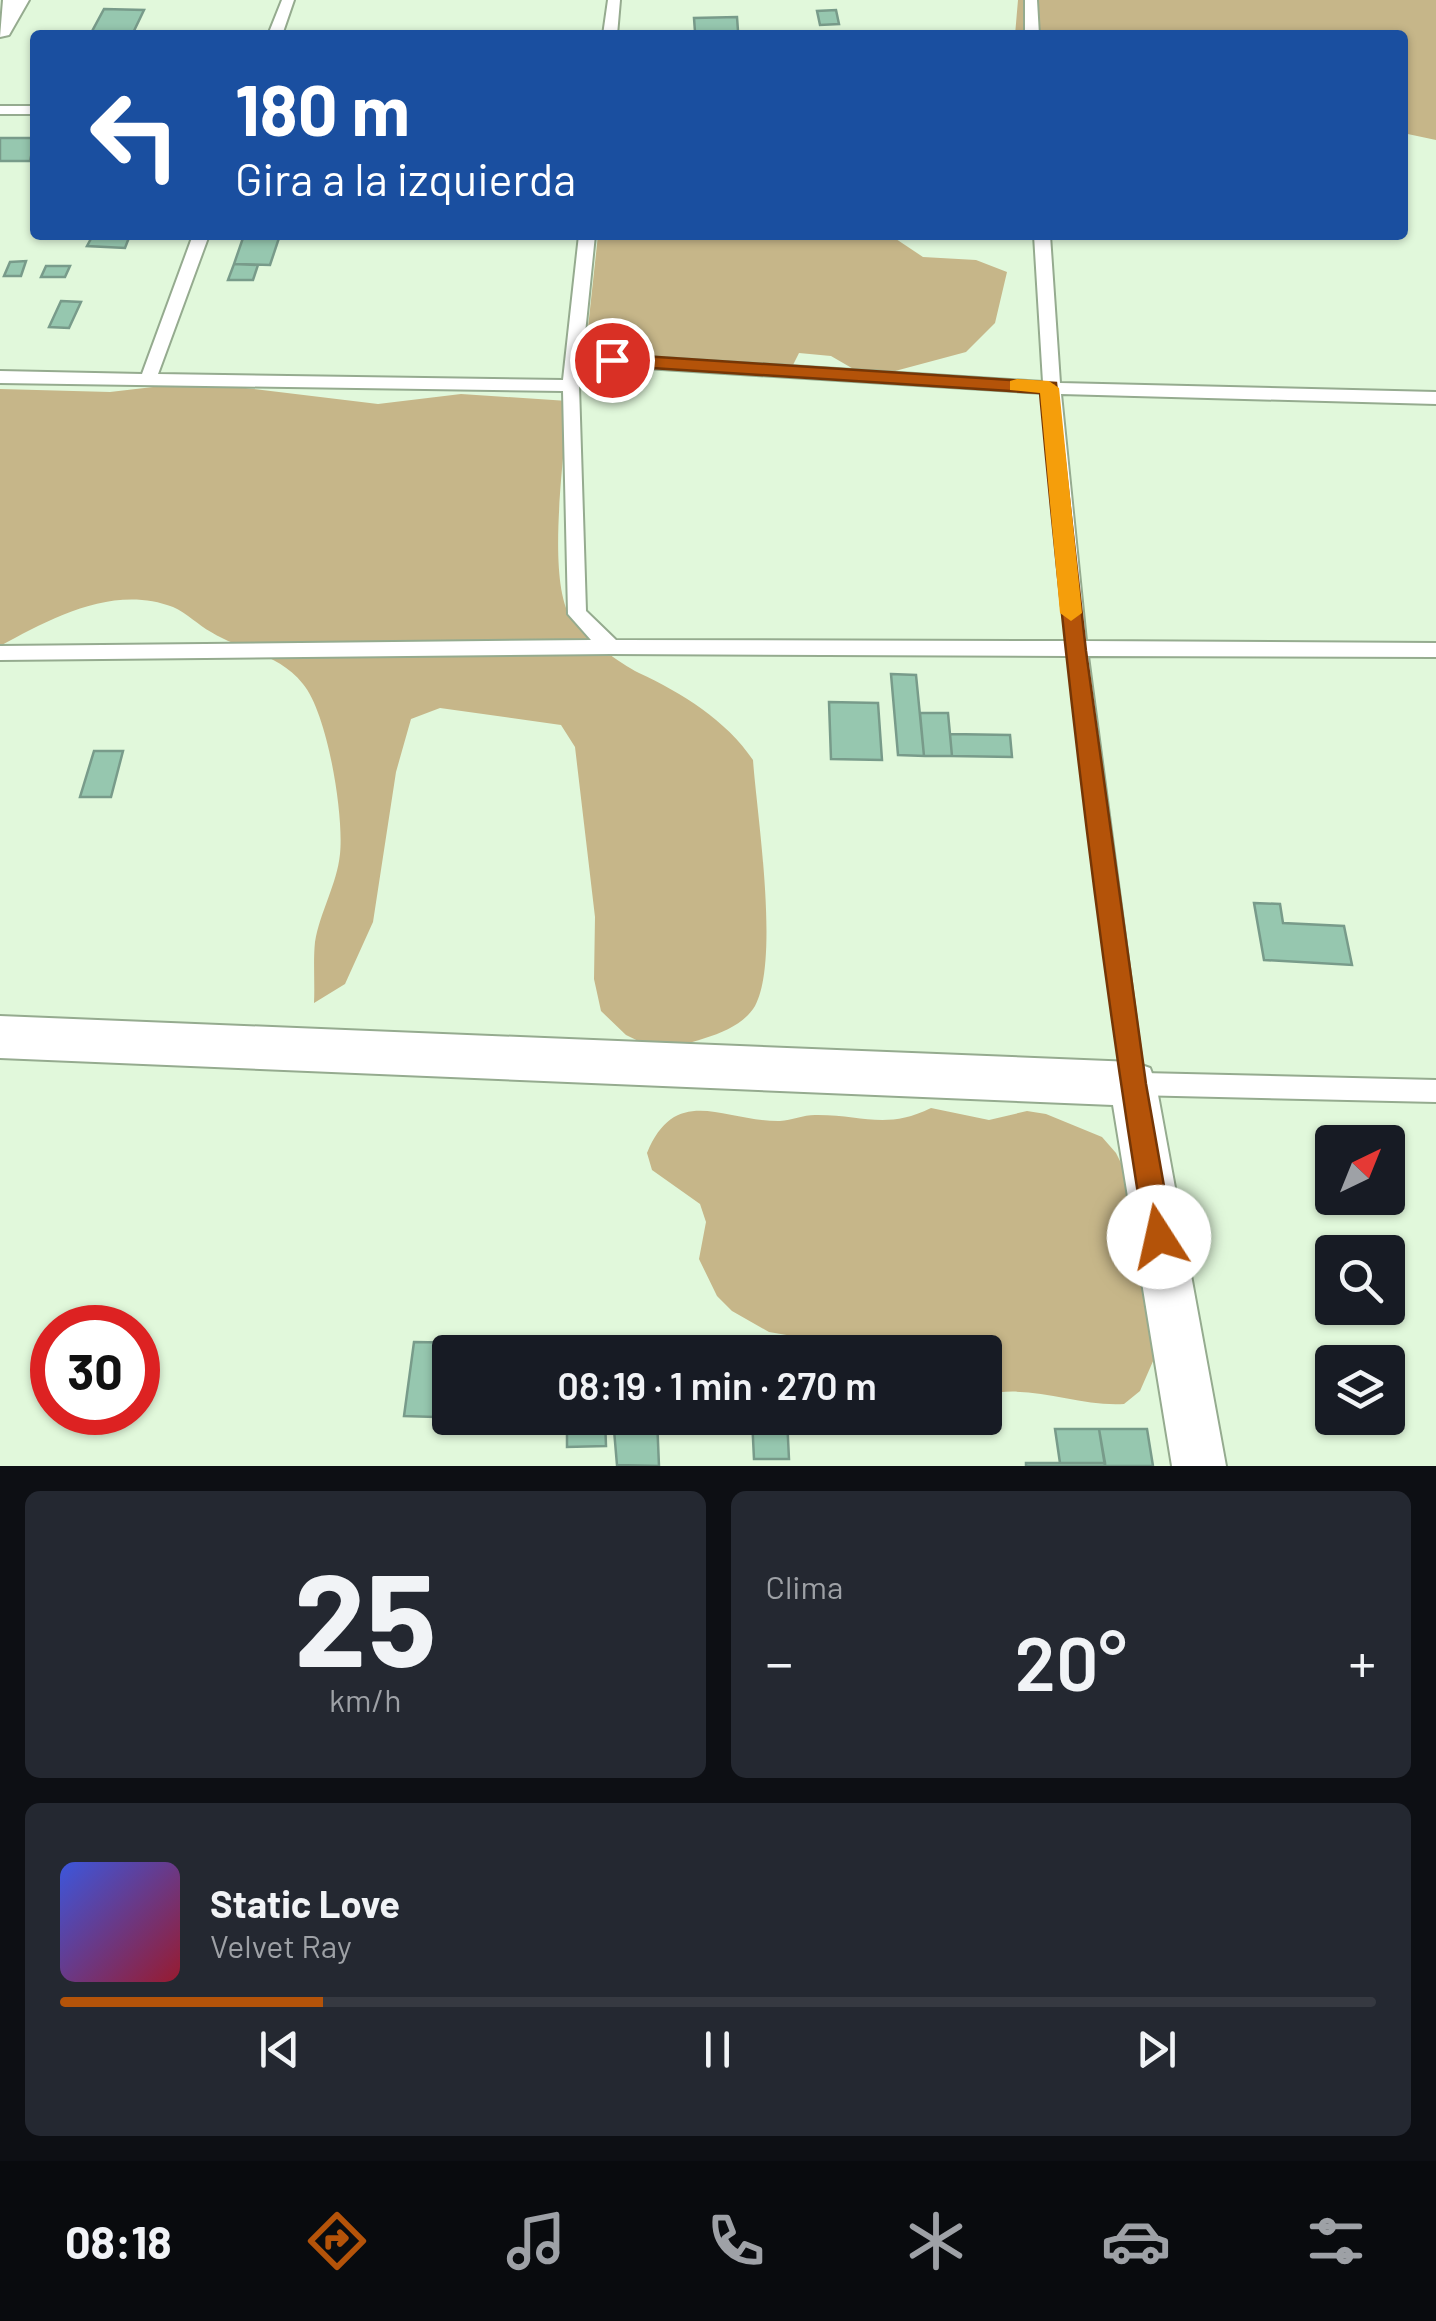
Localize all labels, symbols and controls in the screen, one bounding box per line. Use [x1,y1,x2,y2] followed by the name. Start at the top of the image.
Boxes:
[235,66,410,150] text: 180 m
[70,70,200,200] icon: left
[235,151,576,205] text: Gira a la izquierda
[570,318,655,403] pin
[585,333,640,388] icon: arrive
[1315,1125,1405,1215] north arrow
[1315,1125,1405,1435] map controls
[1107,1185,1211,1289] position arrow
[1315,1235,1405,1325] button: search
[30,1305,160,1435] speed limit sign: 30
[1315,1345,1405,1435] button: layers
[557,1362,877,1408] text: 08:19 · 1 min · 270 m
[294,1537,437,1693] text: 25
[766,1567,843,1605] text: Clima
[1015,1616,1127,1706] text: 20°
[766,1628,793,1694] text: −
[1348,1628,1376,1694] text: +
[329,1680,401,1718] text: km/h
[210,1880,400,1926] text: Static Love
[210,1926,352,1964] text: Velvet Ray
[252,2022,307,2077] icon: previous
[690,2022,745,2077] icon: pause
[1129,2022,1184,2077] icon: next
[302,2206,372,2276] icon: directions
[501,2206,571,2276] icon: music
[701,2206,771,2276] icon: phone
[901,2206,971,2276] icon: climate
[1101,2206,1171,2276] icon: car
[1301,2206,1371,2276] icon: filters
[65,2214,172,2268] text: 08:18

